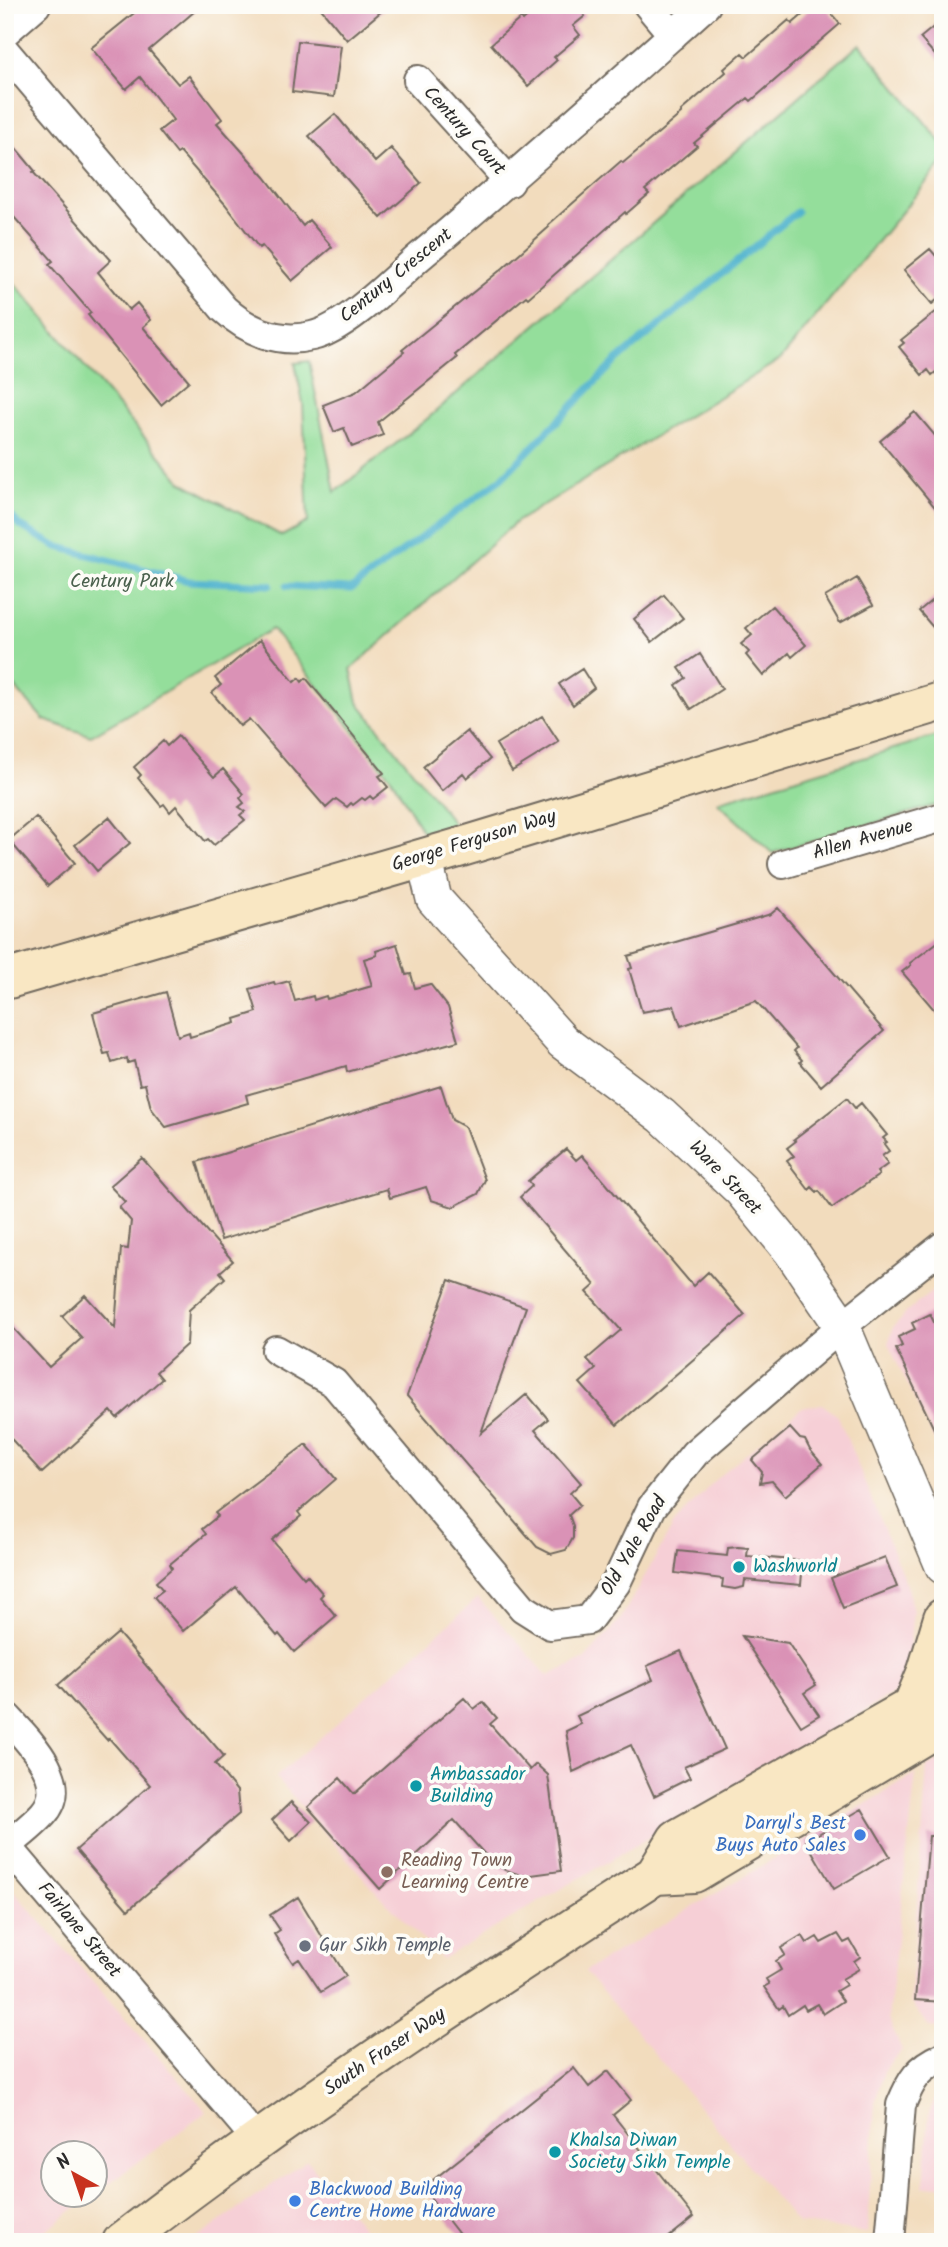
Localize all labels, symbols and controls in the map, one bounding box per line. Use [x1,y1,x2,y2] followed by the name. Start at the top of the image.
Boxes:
[415,79,513,183] street label: Century Court
[333,220,460,331] street label: Century Crescent
[70,567,174,597] park label: Century Park
[388,801,561,880] street label: George Ferguson Way
[809,811,917,869] street label: Allen Avenue
[681,1134,769,1223] street label: Ware Street
[593,1489,675,1602] street label: Old Yale Road
[753,1552,837,1582] place label: Washworld
[731,1559,747,1575] marker: Washworld
[430,1760,527,1812] place label: Ambassador Building
[408,1778,424,1794] marker: Ambassador Building
[716,1809,847,1861] place label: Darryl's Best Buys Auto Sales
[852,1827,868,1843] marker: Darryl's Best Buys Auto Sales
[401,1846,529,1898] place label: Reading Town Learning Centre
[379,1864,395,1880] marker: Reading Town Learning Centre
[30,1875,129,1985] street label: Fairlane Street
[319,1931,452,1961] place label: Gur Sikh Temple
[297,1938,313,1954] marker: Gur Sikh Temple
[318,1999,453,2104] street label: South Fraser Way
[569,2126,731,2178] place label: Khalsa Diwan Society Sikh Temple
[38,2138,108,2208] north arrow
[547,2144,563,2160] marker: Khalsa Diwan Society Sikh Temple
[50,2147,79,2178] text: N
[309,2175,496,2227] place label: Blackwood Building Centre Home Hardware
[287,2193,303,2209] marker: Blackwood Building Centre Home Hardware

